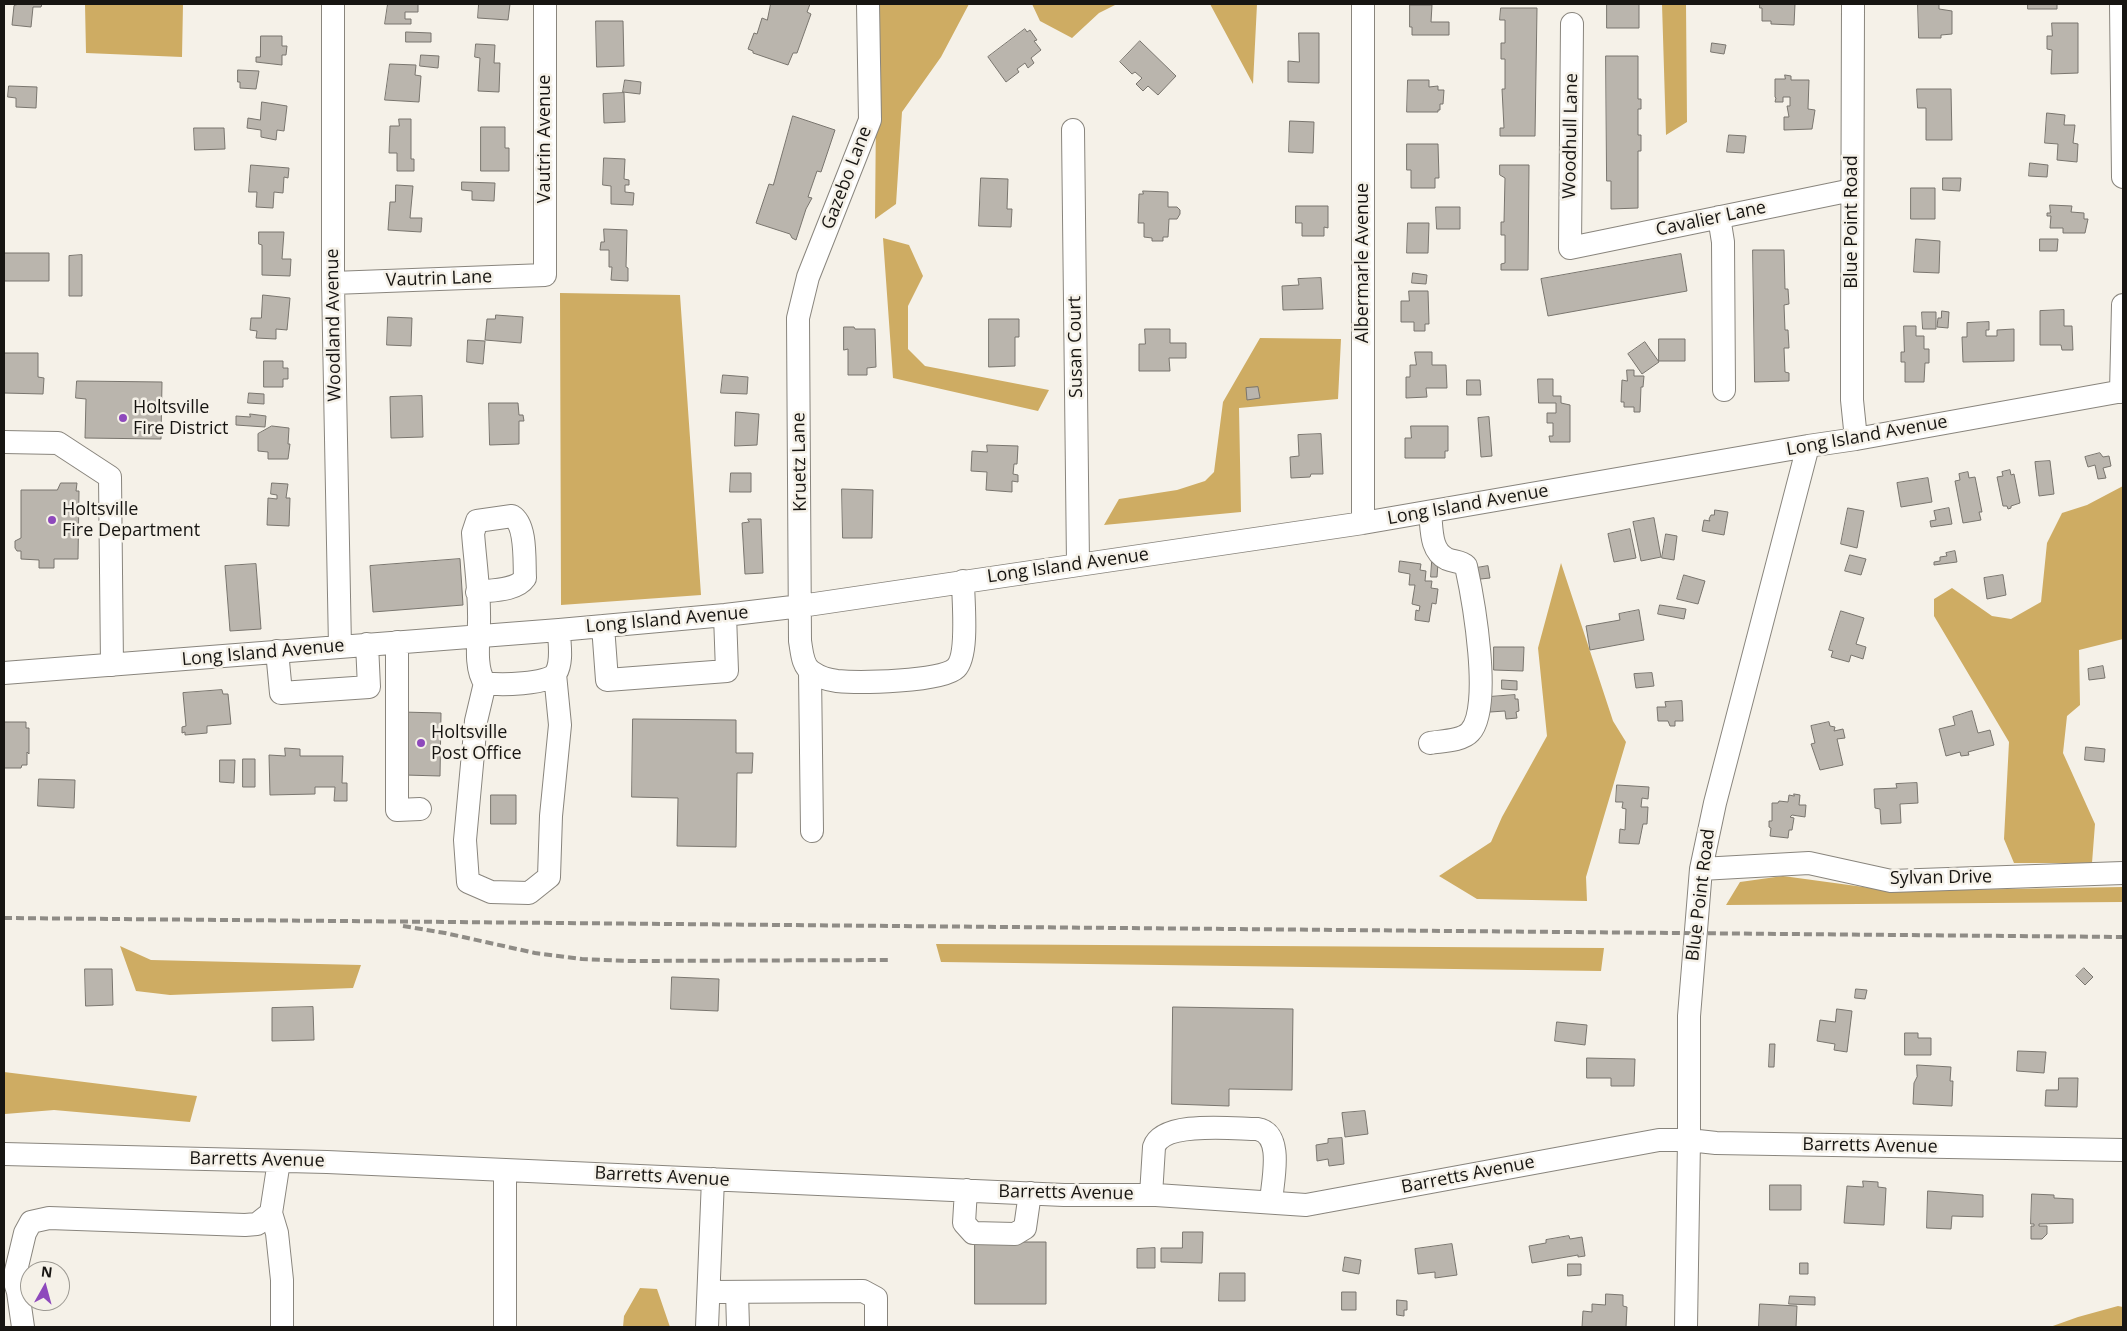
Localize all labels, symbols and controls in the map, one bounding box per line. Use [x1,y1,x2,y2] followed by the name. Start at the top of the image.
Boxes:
[1559,73,1583,199] street label: Woodhull Lane
[534,75,556,203] street label: Vautrin Avenue
[817,123,877,233] street label: Gazebo Lane
[1841,155,1863,289] street label: Blue Point Road
[1352,183,1374,343] street label: Albermarle Avenue
[1654,197,1768,241] street label: Cavalier Lane
[322,248,346,402] street label: Woodland Avenue
[385,266,493,292] street label: Vautrin Lane
[1064,296,1088,398] street label: Susan Court
[133,397,229,439] place label: Holtsville Fire District
[1785,411,1949,461] street label: Long Island Avenue
[117,412,129,424] marker: Holtsville Fire District
[788,412,812,512] street label: Kruetz Lane
[1386,480,1550,530] street label: Long Island Avenue
[62,499,200,542] place label: Holtsville Fire Department
[46,514,58,526] marker: Holtsville Fire Department
[986,544,1150,588] street label: Long Island Avenue
[585,602,749,638] street label: Long Island Avenue
[181,635,345,671] street label: Long Island Avenue
[431,722,522,764] place label: Holtsville Post Office
[415,737,427,749] marker: Holtsville Post Office
[1682,828,1720,962] street label: Blue Point Road
[1890,866,1992,890] street label: Sylvan Drive
[1802,1134,1938,1158] street label: Barretts Avenue
[189,1148,325,1172] street label: Barretts Avenue
[1400,1151,1536,1199] street label: Barretts Avenue
[594,1163,730,1191] street label: Barretts Avenue
[998,1181,1134,1205] street label: Barretts Avenue
[20,1261,70,1311] north arrow
[40,1261,54,1282] text: N

